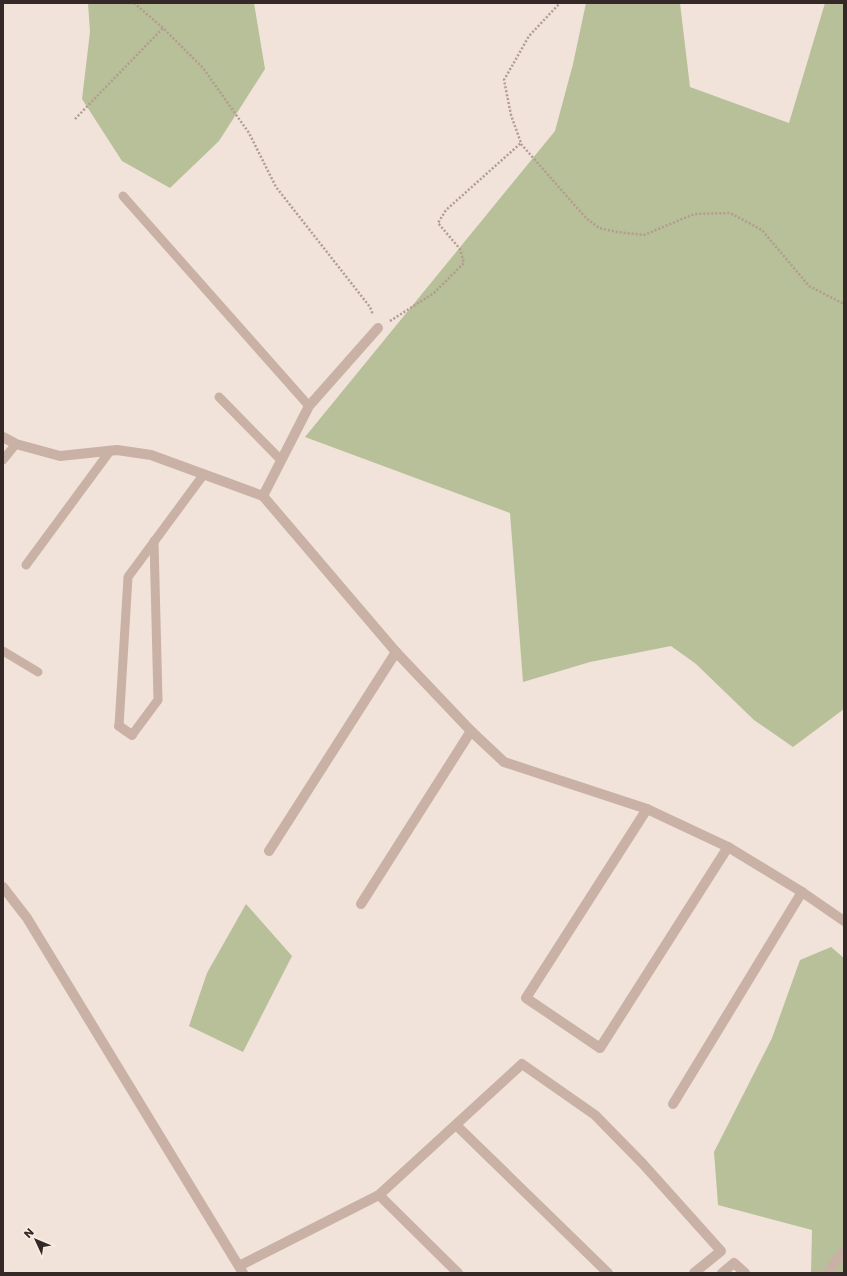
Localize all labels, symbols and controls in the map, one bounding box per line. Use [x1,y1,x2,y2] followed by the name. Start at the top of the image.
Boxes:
[16,1220,56,1260] north arrow
[20,1225,37,1242] text: N

